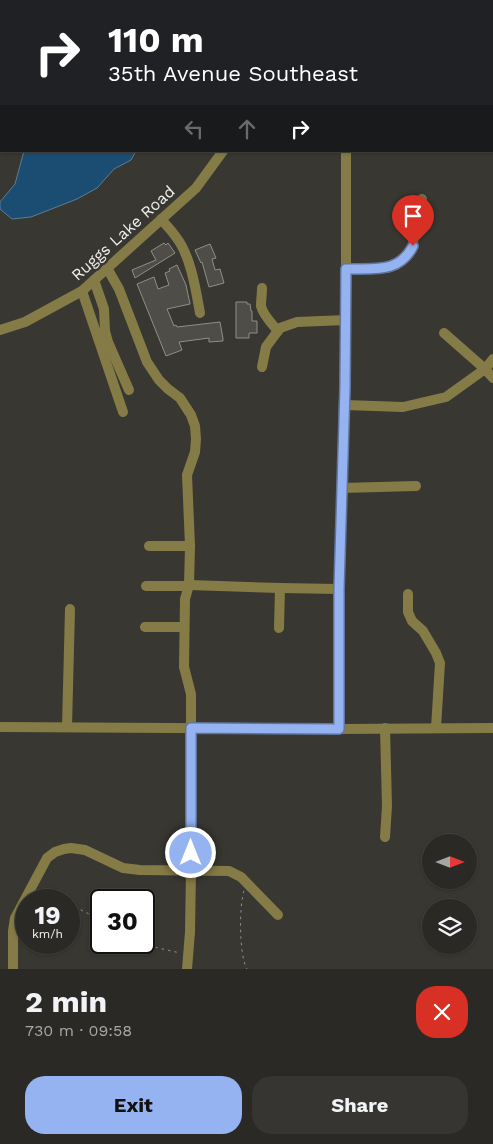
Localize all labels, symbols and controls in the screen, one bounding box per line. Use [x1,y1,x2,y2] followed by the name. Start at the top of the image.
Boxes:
[108,19,204,61] text: 110 m
[25,20,90,85] icon: right
[108,61,358,86] text: 35th Avenue Southeast
[180,115,208,143] icon: left
[233,115,261,143] icon: ahead
[286,115,314,143] icon: right
[67,182,179,284] street label: Ruggs Lake Road
[392,195,434,246] pin
[399,202,427,230] icon: arrive
[164,826,216,878] position arrow
[422,834,478,889] north arrow
[422,834,477,954] map controls
[90,889,155,954] speed limit sign: 30
[422,899,477,954] button: layers
[34,901,61,930] text: 19
[32,927,63,941] text: km/h
[25,984,107,1019] text: 2 min
[416,986,468,1038] button: close
[25,1021,132,1040] text: 730 m · 09:58
[25,1076,242,1134] button: Exit
[252,1076,468,1134] button: Share

